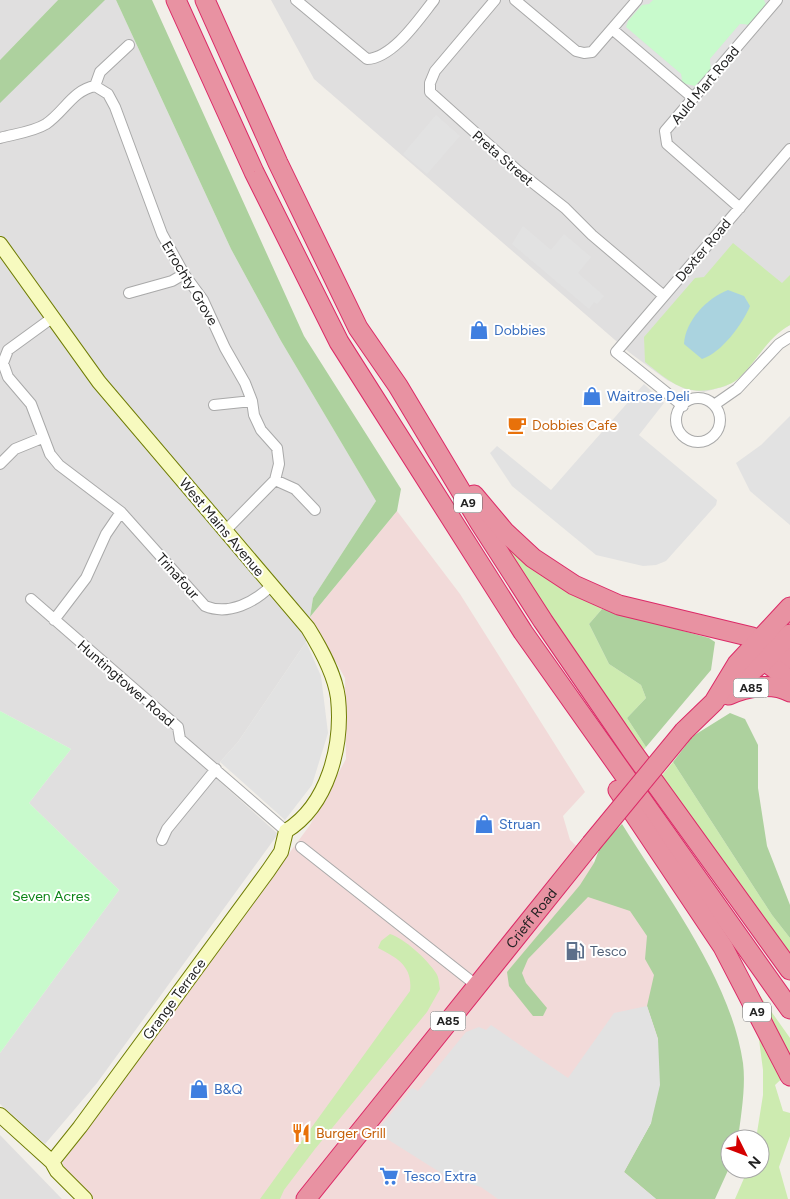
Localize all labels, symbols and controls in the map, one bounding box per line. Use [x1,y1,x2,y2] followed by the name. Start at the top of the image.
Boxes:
[668,43,743,128] street label: Auld Mart Road
[469,127,537,190] street label: Preta Street
[672,215,735,285] street label: Dexter Road
[158,238,222,329] street label: Errochty Grove
[468,319,490,341] shop icon: Dobbies
[494,322,546,339] place label: Dobbies
[581,385,603,407] shop icon: Waitrose Deli
[607,388,690,405] place label: Waitrose Deli
[506,414,528,436] cafe icon: Dobbies Cafe
[532,417,617,434] place label: Dobbies Cafe
[176,475,268,580] street label: West Mains Avenue
[454,493,482,512] road number: A9
[153,550,203,603] street label: Trinafour
[74,637,178,730] street label: Huntingtower Road
[734,678,768,698] road number: A85
[473,813,495,835] shop icon: Struan
[499,816,541,833] place label: Struan
[503,885,561,952] street label: Crieff Road
[12,888,90,905] park label: Seven Acres
[564,940,586,962] fuel station icon: Tesco
[590,943,627,960] place label: Tesco
[139,955,210,1043] street label: Grange Terrace
[743,1002,771,1022] road number: A9
[430,1011,466,1030] road number: A85
[188,1078,210,1100] shop icon: B&Q
[214,1081,243,1098] place label: B&Q
[290,1122,312,1144] restaurant icon: Burger Grill
[316,1125,386,1142] place label: Burger Grill
[720,1129,770,1179] north arrow
[744,1153,764,1172] text: N
[378,1165,400,1187] supermarket icon: Tesco Extra
[404,1168,476,1185] place label: Tesco Extra

